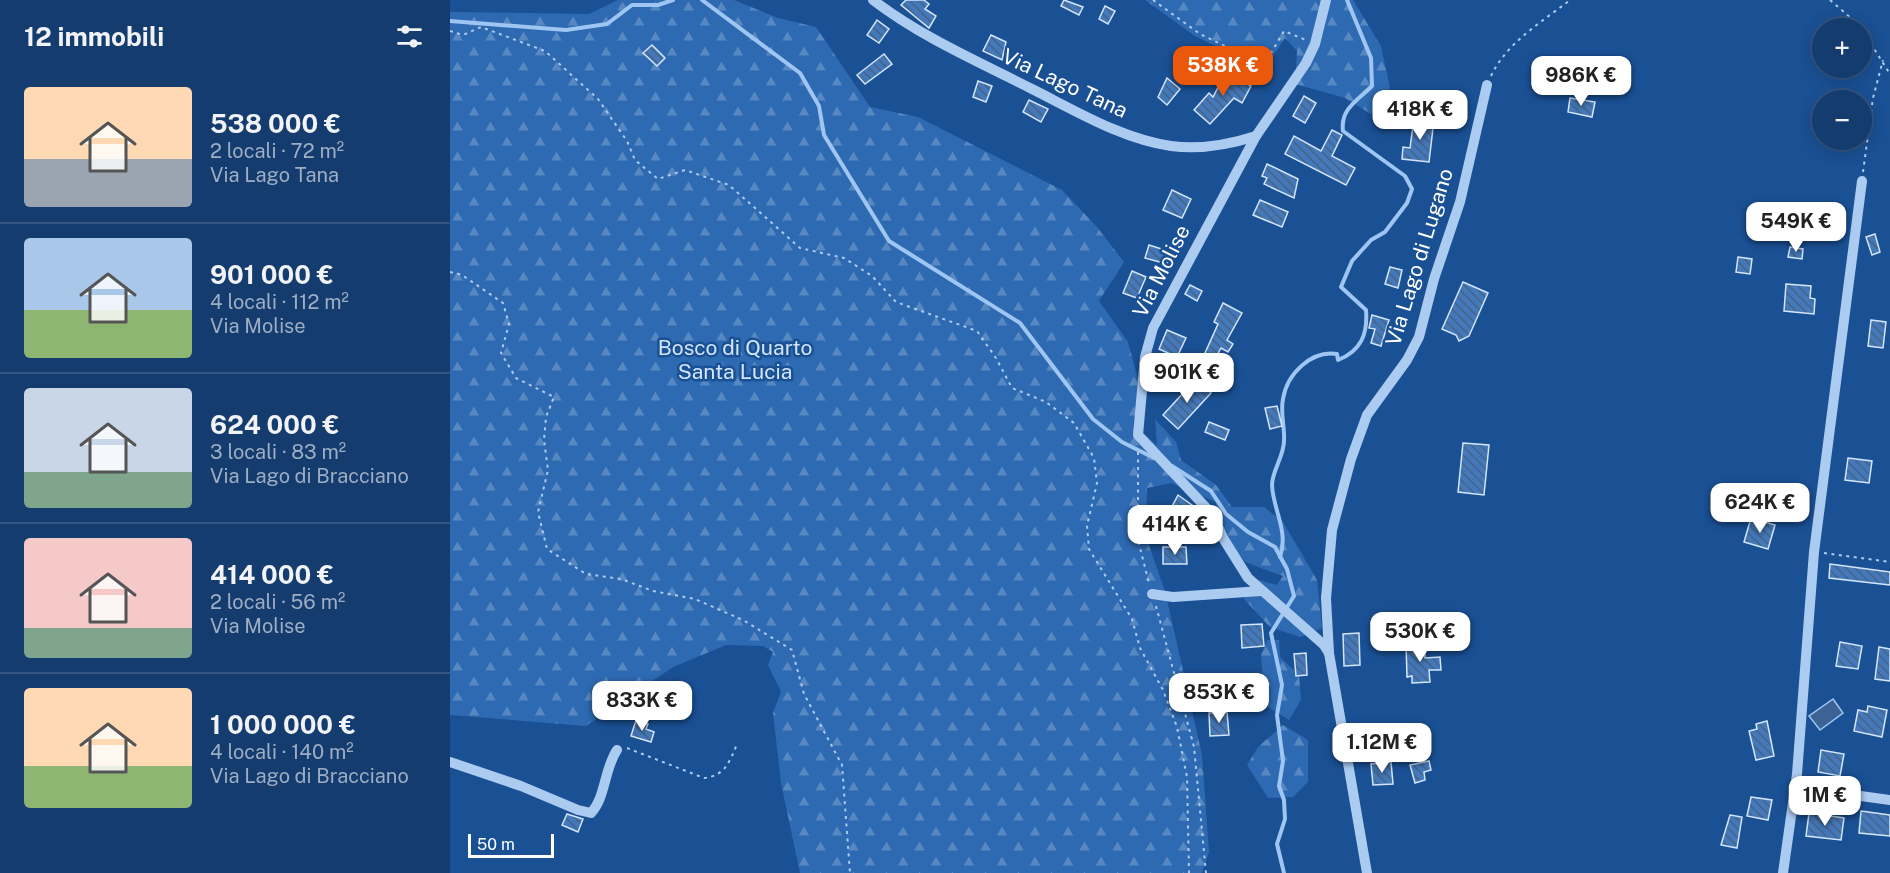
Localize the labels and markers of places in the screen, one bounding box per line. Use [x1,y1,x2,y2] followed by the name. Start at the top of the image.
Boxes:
[1174,46,1272,97] pin: 538K €
[1532,56,1630,107] pin: 986K €
[1371,90,1469,141] pin: 418K €
[1747,202,1845,253] pin: 549K €
[1138,353,1236,404] pin: 901K €
[1711,483,1809,534] pin: 624K €
[1126,505,1224,556] pin: 414K €
[1371,612,1469,663] pin: 530K €
[1170,673,1268,724] pin: 853K €
[593,681,691,732] pin: 833K €
[1327,723,1437,774] pin: 1.12M €
[1789,776,1861,827] pin: 1M €

